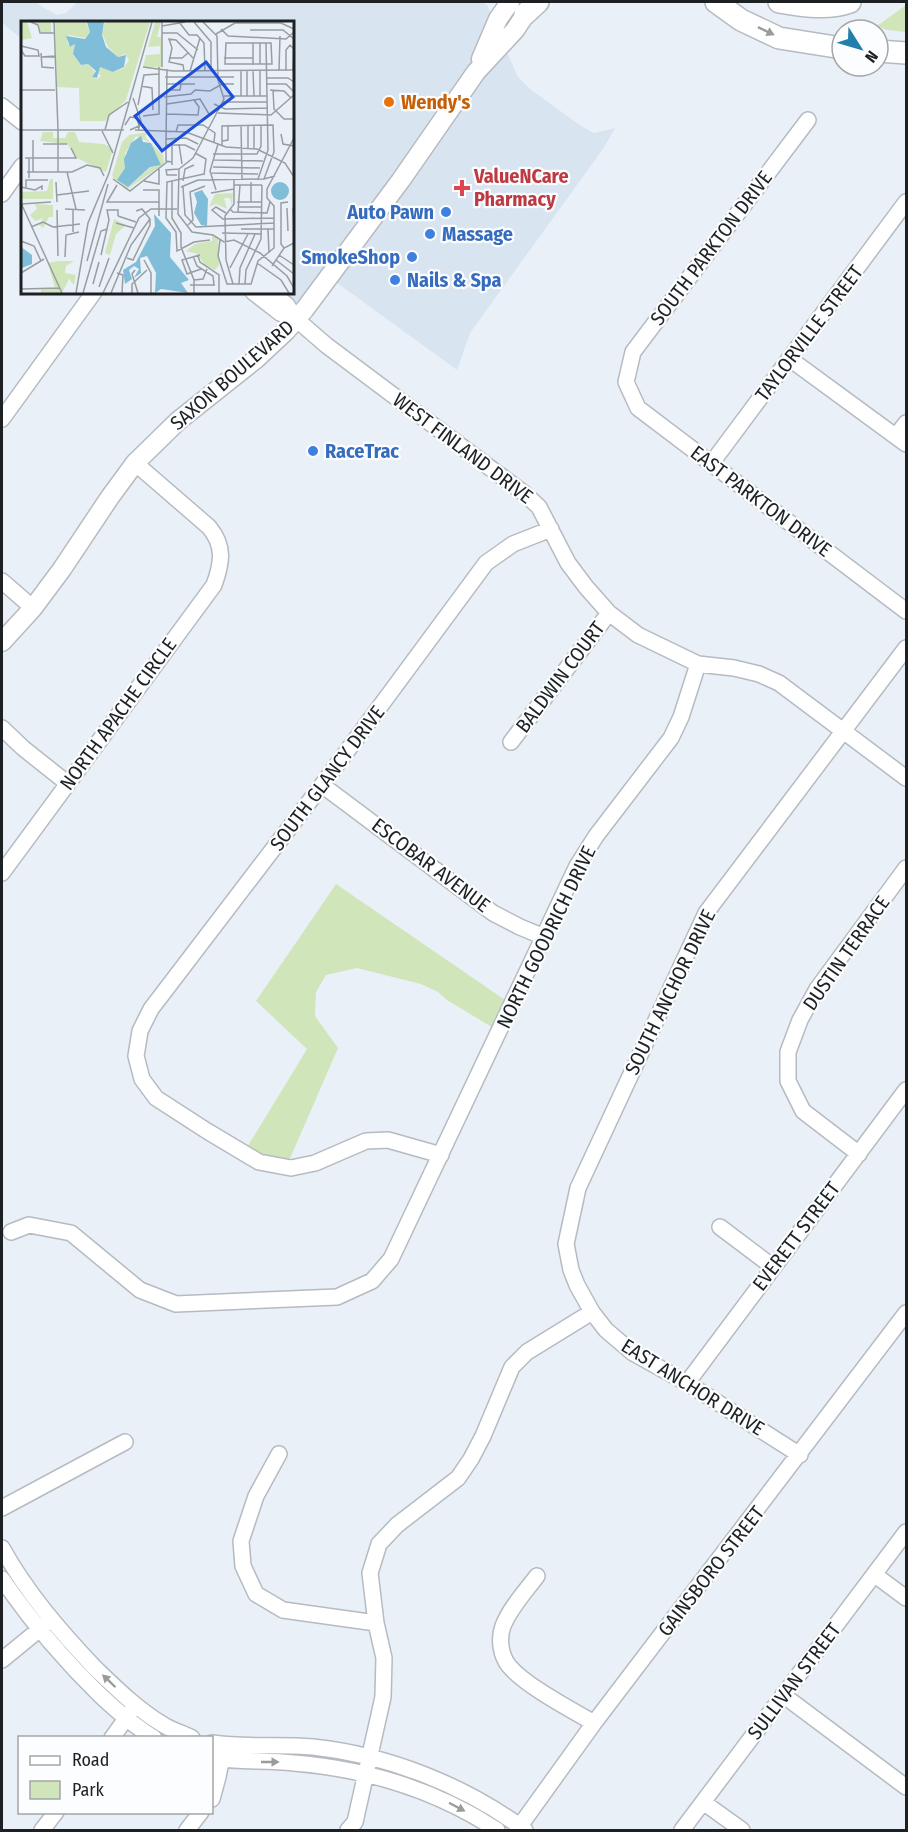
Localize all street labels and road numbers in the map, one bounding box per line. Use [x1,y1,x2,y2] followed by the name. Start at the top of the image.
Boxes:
[645,166,777,330] street label: SOUTH PARKTON DRIVE
[750,260,868,406] street label: TAYLORVILLE STREET
[165,315,299,435] street label: SAXON BOULEVARD
[388,388,538,508] street label: WEST FINLAND DRIVE
[686,440,836,562] street label: EAST PARKTON DRIVE
[510,616,610,737] street label: BALDWIN COURT
[55,633,181,795] street label: NORTH APACHE CIRCLE
[265,701,389,855] street label: SOUTH GLANCY DRIVE
[367,813,495,917] street label: ESCOBAR AVENUE
[491,842,601,1032] street label: NORTH GOODRICH DRIVE
[798,891,894,1015] street label: DUSTIN TERRACE
[620,906,720,1078] street label: SOUTH ANCHOR DRIVE
[747,1176,845,1295] street label: EVERETT STREET
[617,1333,769,1441] street label: EAST ANCHOR DRIVE
[653,1501,770,1641] street label: GAINSBORO STREET
[742,1617,846,1744] street label: SULLIVAN STREET

